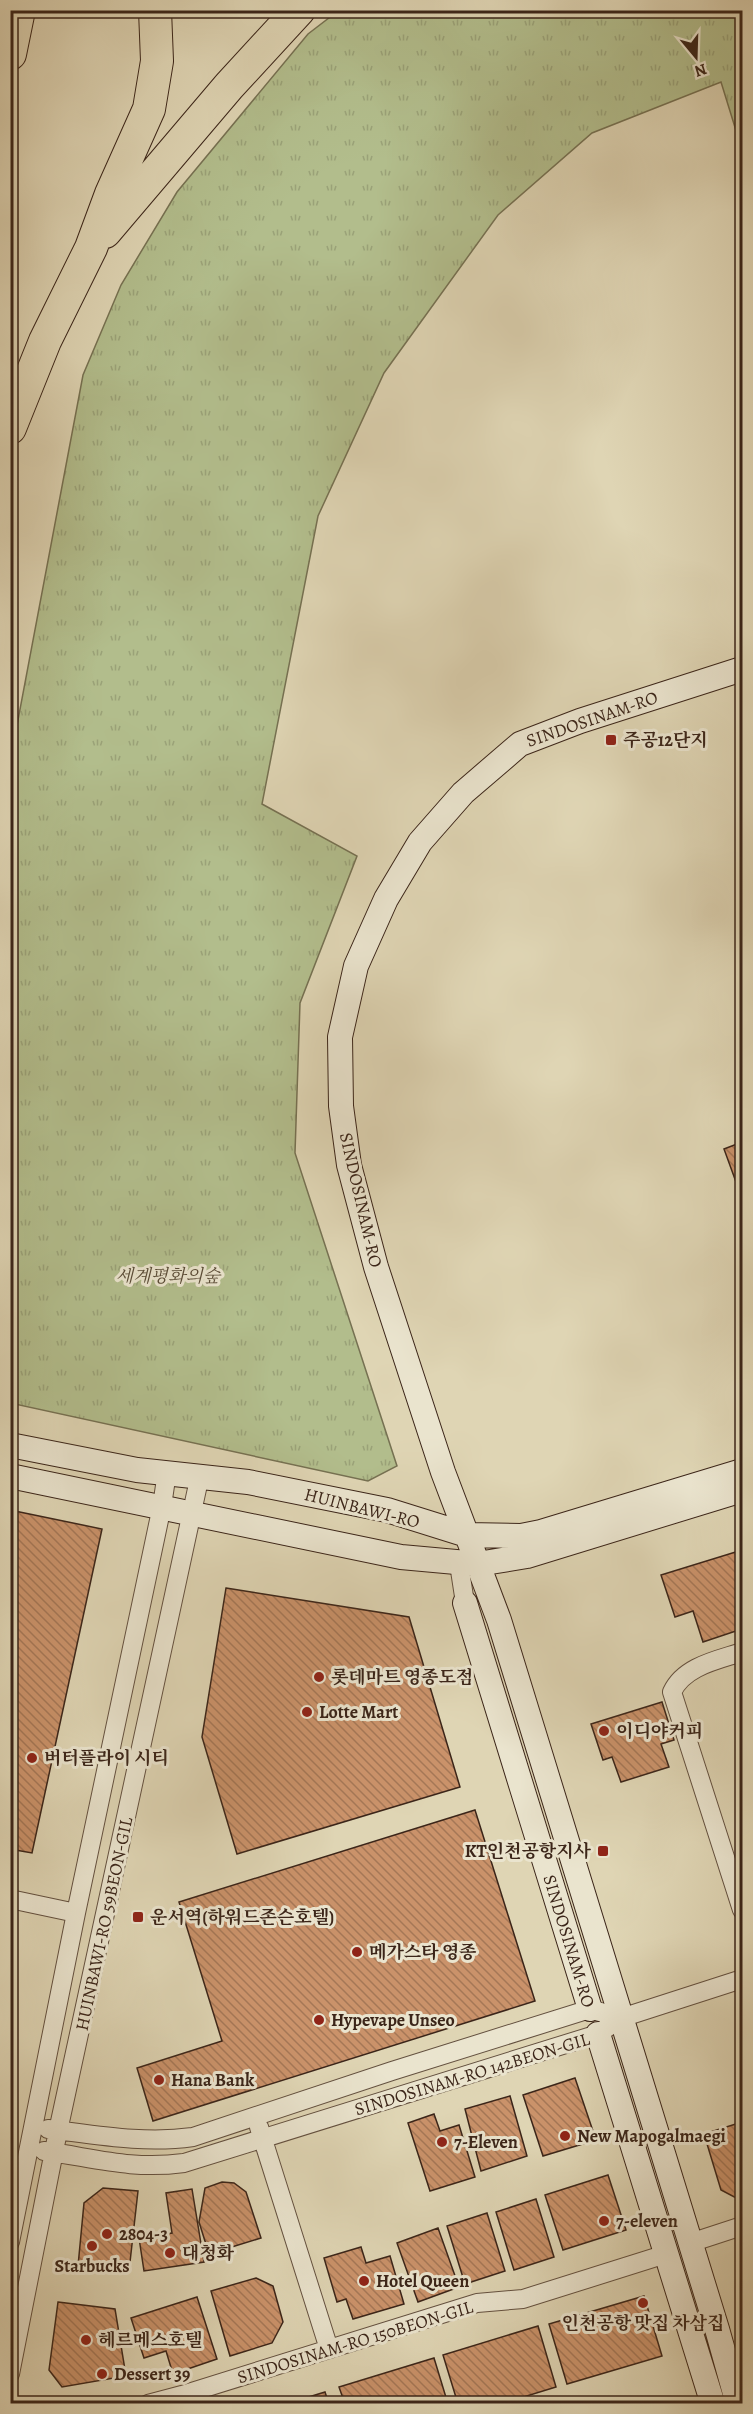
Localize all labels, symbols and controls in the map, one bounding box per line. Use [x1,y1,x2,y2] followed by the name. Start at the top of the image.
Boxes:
[666,27,726,87] north arrow
[691,58,710,83] text: N
[523,685,661,753] street label: SINDOSINAM-RO
[623,728,708,752] place label: 주공12단지
[604,733,618,747] marker: 주공12단지
[334,1130,388,1270] street label: SINDOSINAM-RO
[116,1264,222,1288] park label: 세계평화의숲
[302,1482,422,1534] street label: HUINBAWI-RO
[331,1665,473,1689] place label: 롯데마트 영종도점
[312,1670,326,1684] marker: 롯데마트 영종도점
[319,1700,398,1724] place label: Lotte Mart
[300,1705,314,1719] marker: Lotte Mart
[616,1719,703,1743] place label: 이디야커피
[597,1724,611,1738] marker: 이디야커피
[44,1746,169,1770] place label: 버터플라이 시티
[25,1751,39,1765] marker: 버터플라이 시티
[70,1814,139,2033] street label: HUINBAWI-RO 59BEON-GIL
[465,1839,592,1863] place label: KT인천공항지사
[596,1844,610,1858] marker: KT인천공항지사
[537,1872,601,2010] street label: SINDOSINAM-RO
[150,1905,334,1929] place label: 운서역(하워드존슨호텔)
[131,1910,145,1924] marker: 운서역(하워드존슨호텔)
[369,1940,477,1964] place label: 메가스타 영종
[350,1945,364,1959] marker: 메가스타 영종
[331,2008,455,2032] place label: Hypevape Unseo
[312,2013,326,2027] marker: Hypevape Unseo
[352,2027,593,2121] street label: SINDOSINAM-RO 142BEON-GIL
[171,2068,255,2092] place label: Hana Bank
[152,2073,166,2087] marker: Hana Bank
[577,2124,726,2148] place label: New Mapogalmaegi
[558,2129,572,2143] marker: New Mapogalmaegi
[454,2130,518,2154] place label: 7-Eleven
[435,2135,449,2149] marker: 7-Eleven
[616,2209,678,2233] place label: 7-eleven
[597,2214,611,2228] marker: 7-eleven
[119,2222,168,2246] place label: 2804-3
[100,2227,114,2241] marker: 2804-3
[85,2239,99,2253] marker: Starbucks
[182,2241,235,2265] place label: 대청화
[163,2246,177,2260] marker: 대청화
[55,2254,130,2278] place label: Starbucks
[376,2269,469,2293] place label: Hotel Queen
[357,2274,371,2288] marker: Hotel Queen
[234,2294,477,2389] street label: SINDOSINAM-RO 150BEON-GIL
[636,2296,650,2310] marker: 인천공항 맛집 차삼집
[562,2311,724,2335] place label: 인천공항 맛집 차삼집
[98,2328,202,2352] place label: 헤르메스호텔
[79,2333,93,2347] marker: 헤르메스호텔
[114,2362,190,2386] place label: Dessert 39
[95,2367,109,2381] marker: Dessert 39

